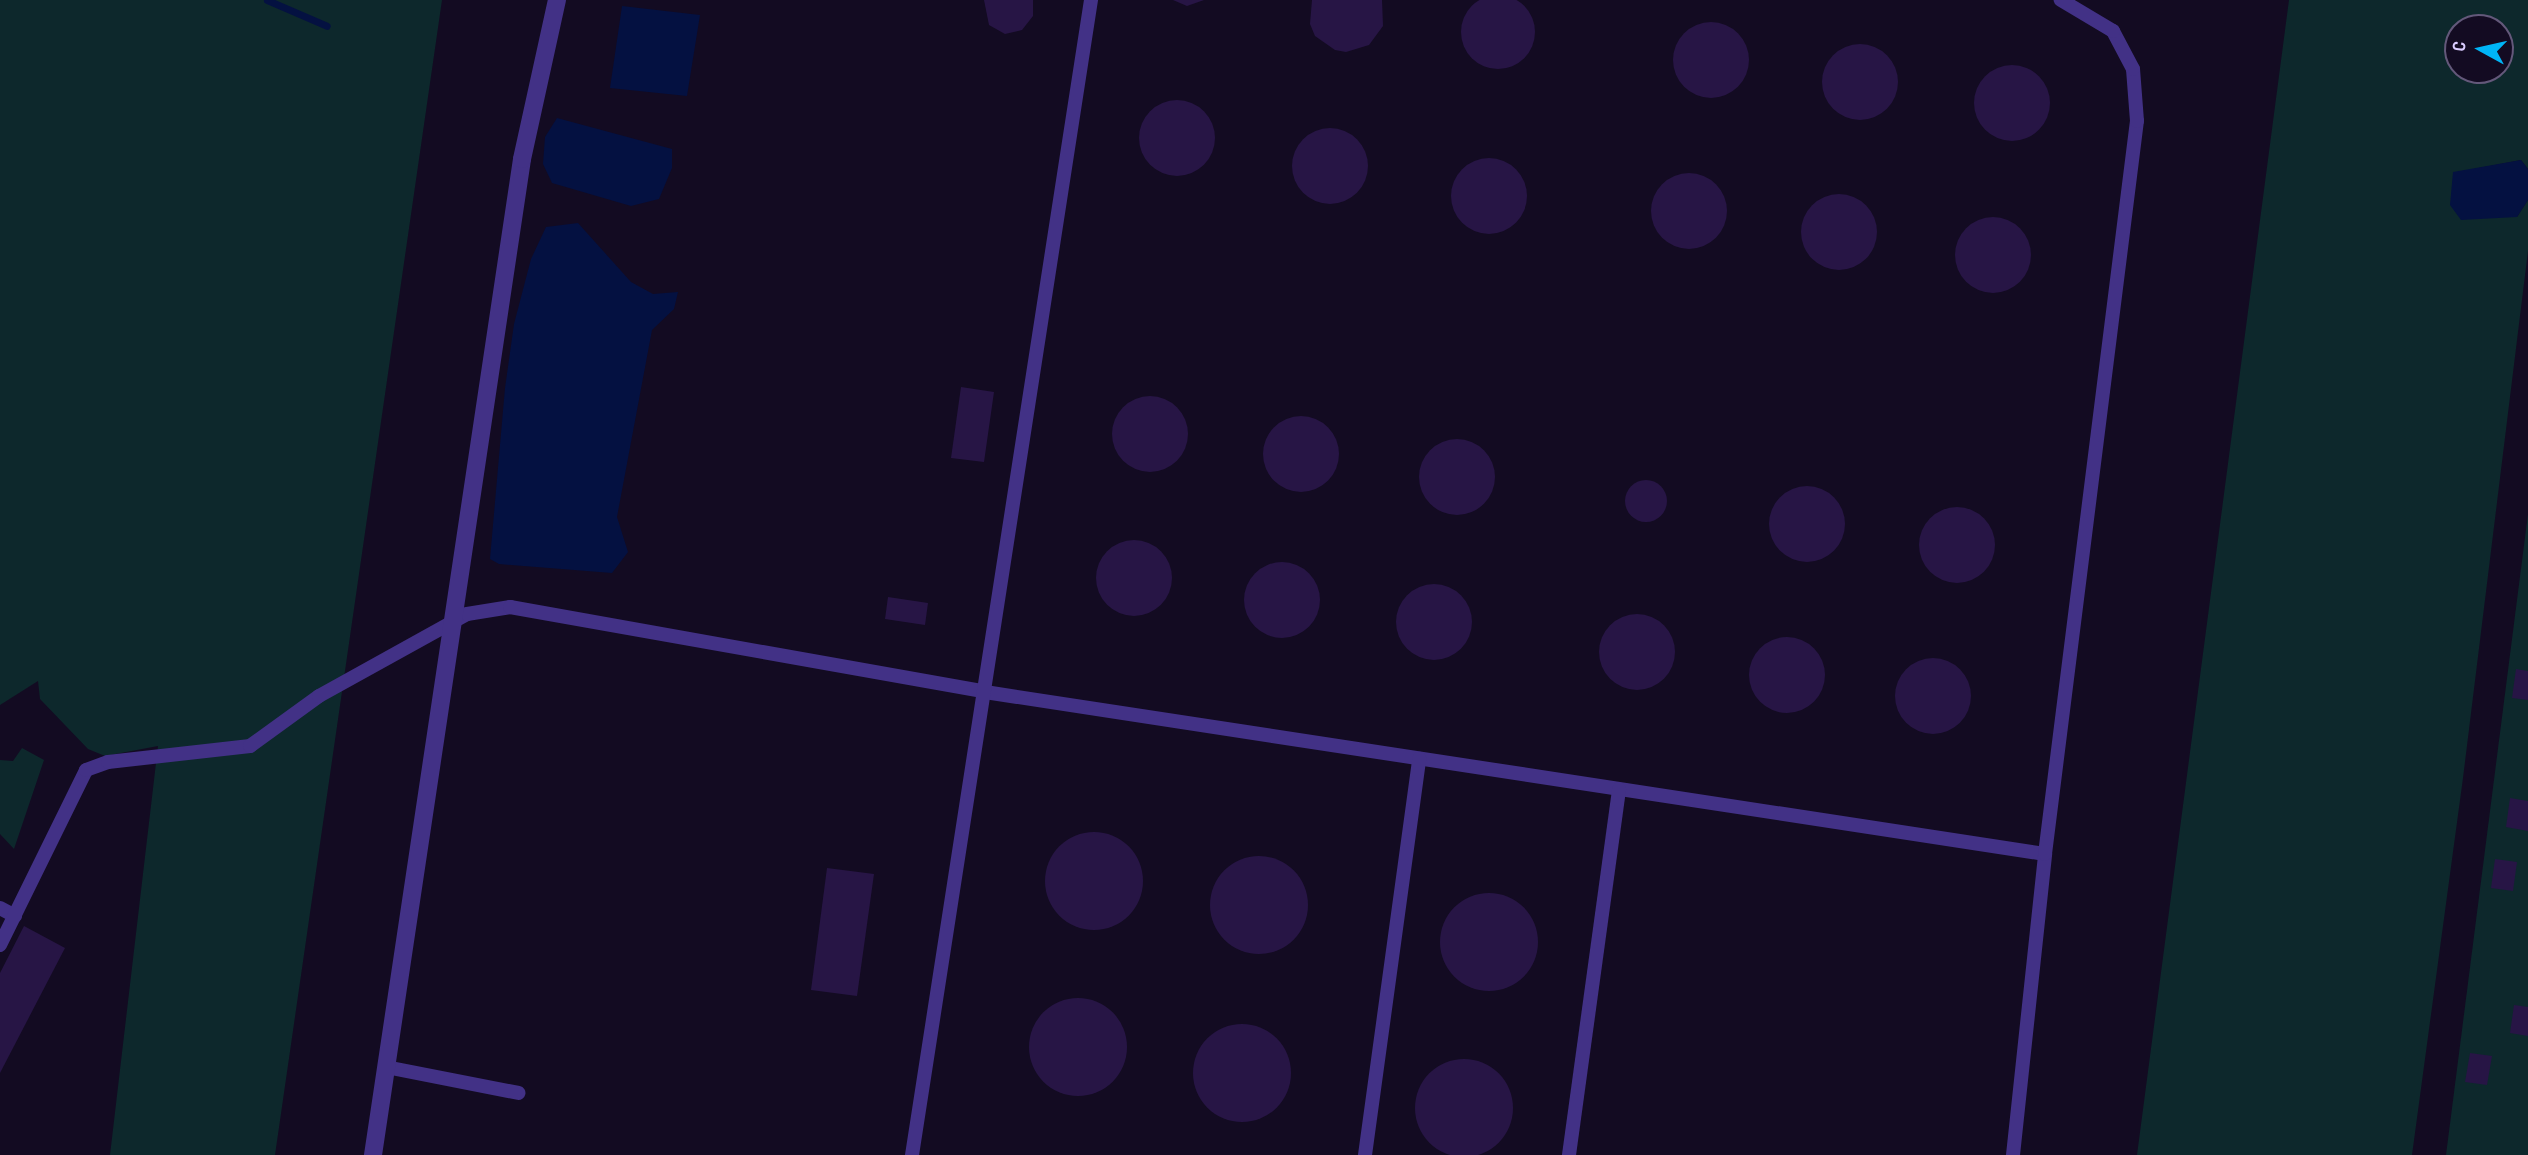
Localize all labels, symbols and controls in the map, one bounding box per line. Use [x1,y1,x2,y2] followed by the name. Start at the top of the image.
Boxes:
[2444,14,2514,84] north arrow
[2448,40,2472,53] text: С

